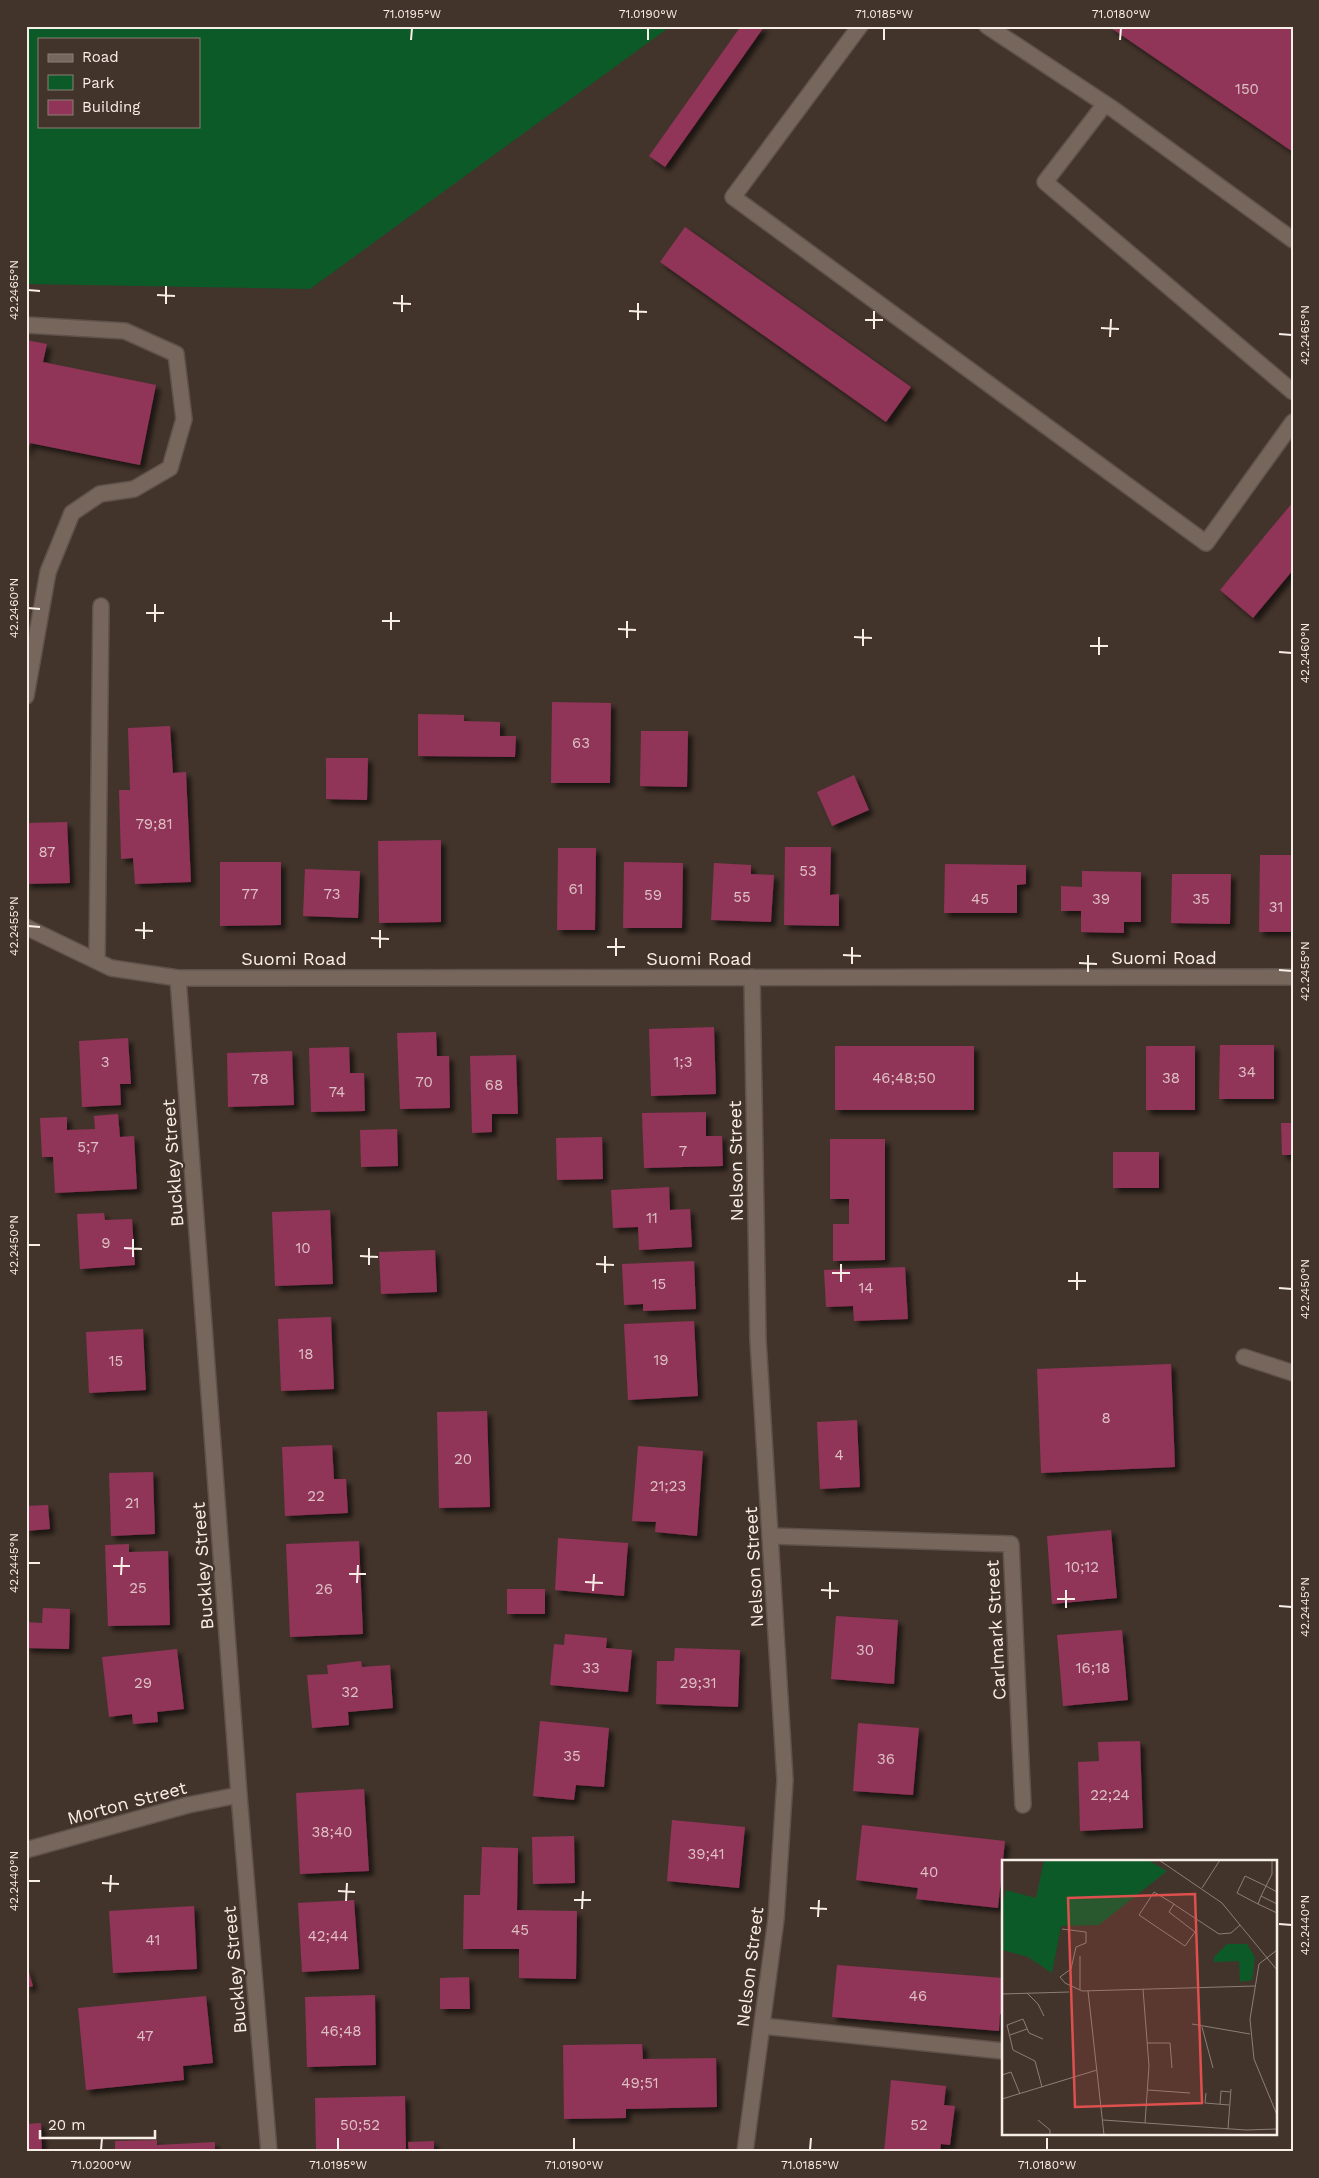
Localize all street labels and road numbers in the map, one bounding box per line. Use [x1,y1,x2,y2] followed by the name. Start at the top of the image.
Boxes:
[1111,947,1217,968] street label: Suomi Road
[241,948,347,969] street label: Suomi Road
[646,948,752,969] street label: Suomi Road
[158,1098,187,1227] street label: Buckley Street
[724,1100,747,1222] street label: Nelson Street
[188,1501,217,1630] street label: Buckley Street
[740,1506,767,1628] street label: Nelson Street
[981,1559,1010,1701] street label: Carlmark Street
[65,1776,189,1829] street label: Morton Street
[218,1905,251,2035] street label: Buckley Street
[732,1905,767,2028] street label: Nelson Street

